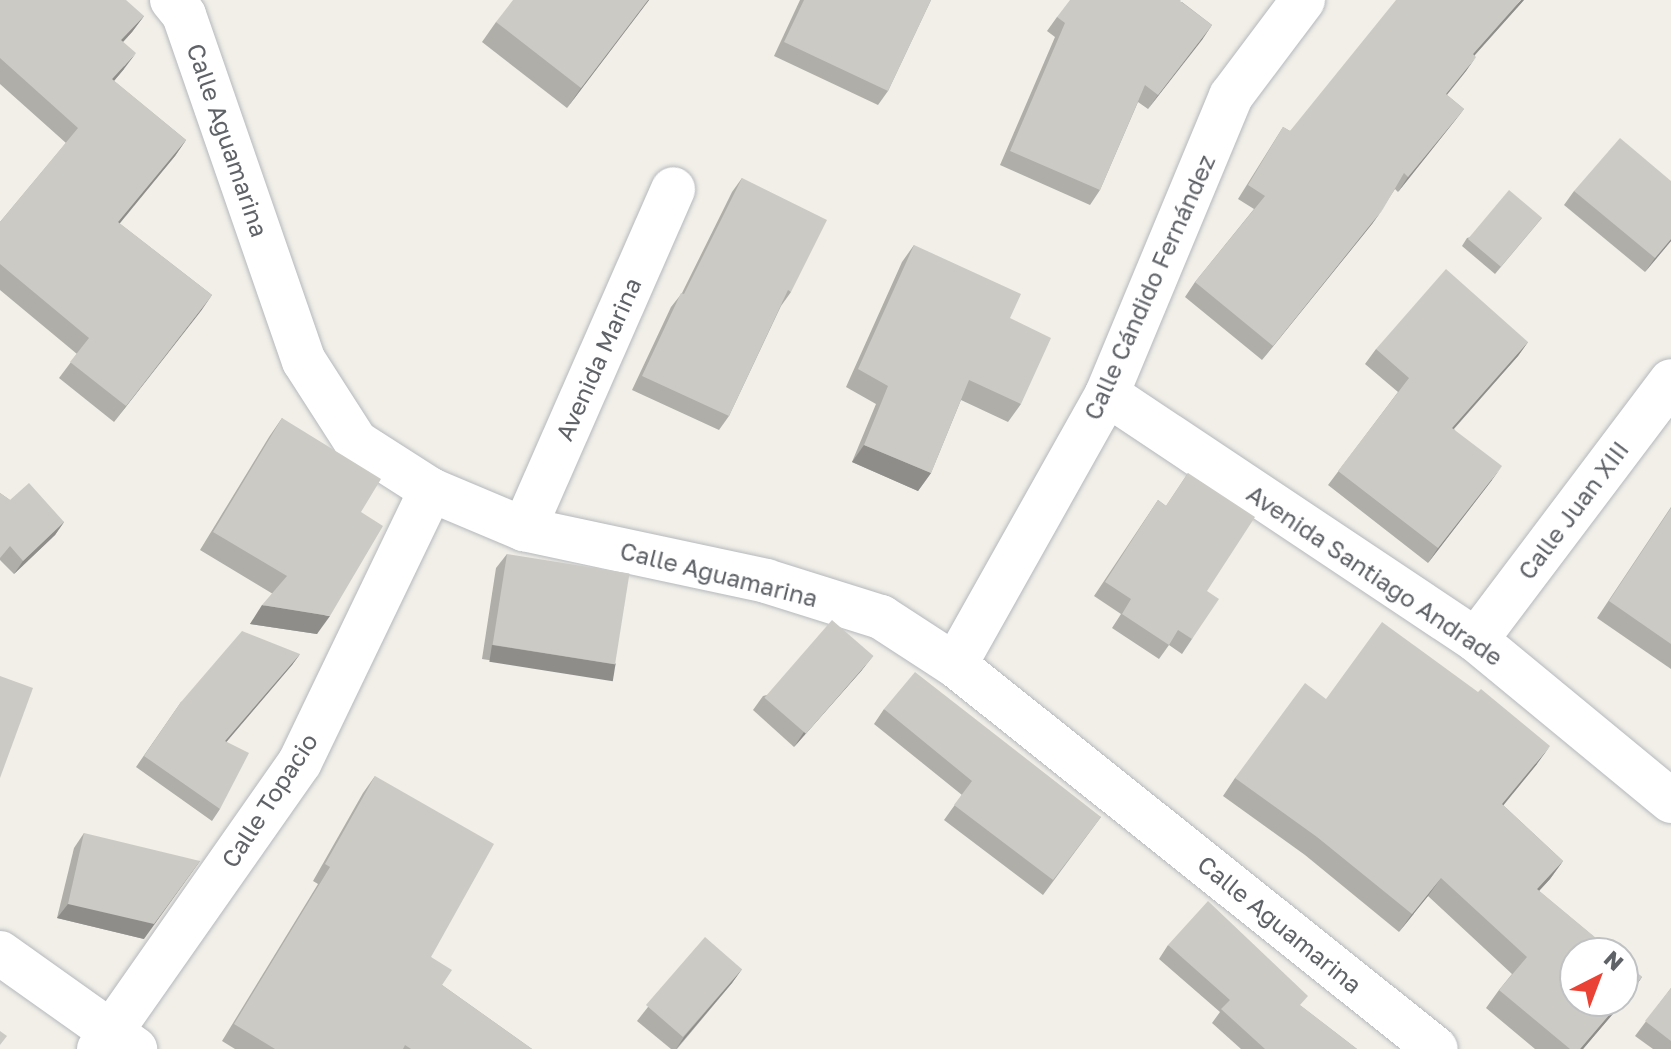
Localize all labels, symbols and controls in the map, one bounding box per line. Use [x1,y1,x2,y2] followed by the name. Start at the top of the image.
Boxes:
[181,40,275,240] street label: Calle Aguamarina
[1077,150,1221,424] street label: Calle Cándido Fernández
[549,273,647,445] street label: Avenida Marina
[1512,435,1634,585] street label: Calle Juan XIII
[1242,479,1508,671] street label: Avenida Santiago Andrade
[617,536,821,612] street label: Calle Aguamarina
[215,727,323,873] street label: Calle Topacio
[1192,849,1368,999] street label: Calle Aguamarina
[1559,937,1639,1017] north arrow
[1599,945,1629,976] text: N

